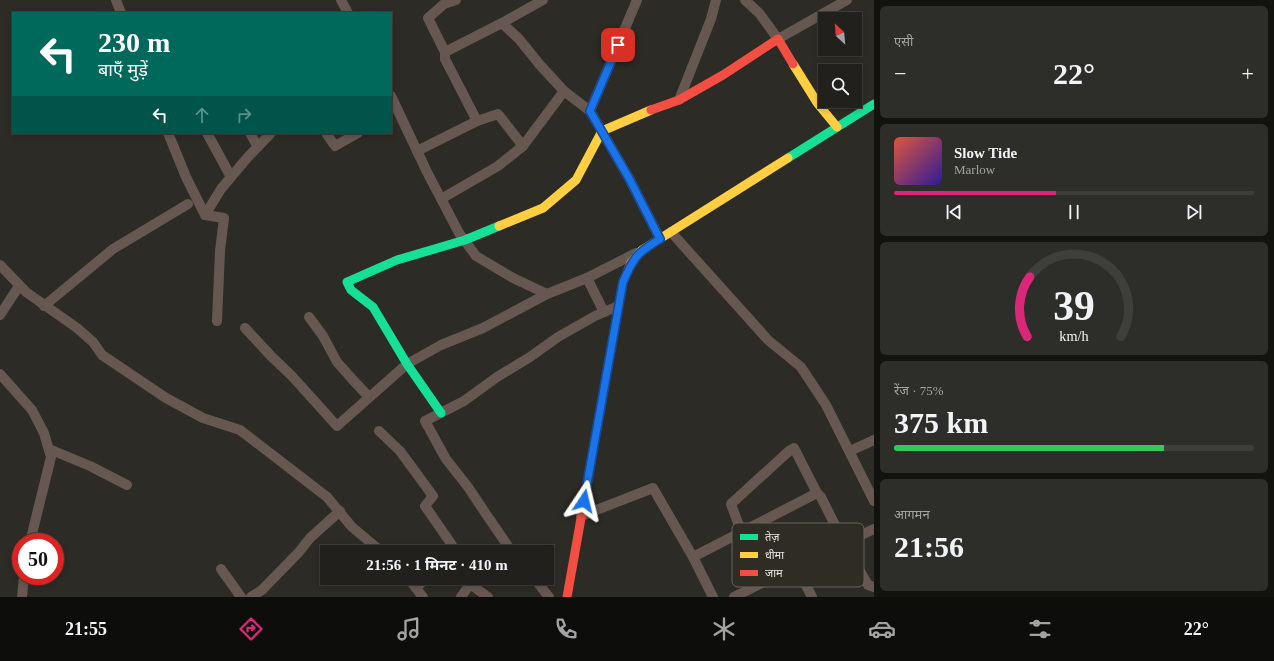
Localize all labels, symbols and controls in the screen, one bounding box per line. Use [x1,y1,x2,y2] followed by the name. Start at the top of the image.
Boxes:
[818,12,862,56] north arrow
[818,12,862,108] map controls
[98,27,170,58] text: 230 m
[32,28,84,80] icon: left
[601,28,635,62] pin
[607,34,629,56] icon: arrive
[894,34,913,49] text: एसी
[1053,57,1095,90] text: 22°
[98,60,148,80] text: बाएँ मुड़ें
[894,61,906,86] text: −
[1242,61,1254,86] text: +
[818,64,862,108] button: search
[149,104,171,126] icon: left
[191,104,213,126] icon: ahead
[233,104,255,126] icon: right
[954,145,1017,161] text: Slow Tide
[954,162,995,177] text: Marlow
[943,201,965,223] icon: previous
[1063,201,1085,223] icon: pause
[1183,201,1205,223] icon: next
[1053,282,1095,328] text: 39
[1059,327,1089,343] text: km/h
[894,383,944,398] text: रेंज · 75%
[894,406,988,439] text: 375 km
[563,480,605,522] position arrow
[894,507,930,522] text: आगमन
[732,523,864,587] legend
[894,530,964,563] text: 21:56
[765,531,780,543] text: तेज़
[12,533,64,585] speed limit sign: 50
[765,549,784,561] text: धीमा
[366,557,508,573] text: 21:56 · 1 मिनट · 410 m
[765,567,783,579] text: जाम
[237,615,265,643] icon: directions
[395,615,423,643] icon: music
[552,615,580,643] icon: phone
[710,615,738,643] icon: climate
[868,615,896,643] icon: car
[1026,615,1054,643] icon: filters
[65,619,107,639] text: 21:55
[1184,619,1209,639] text: 22°

